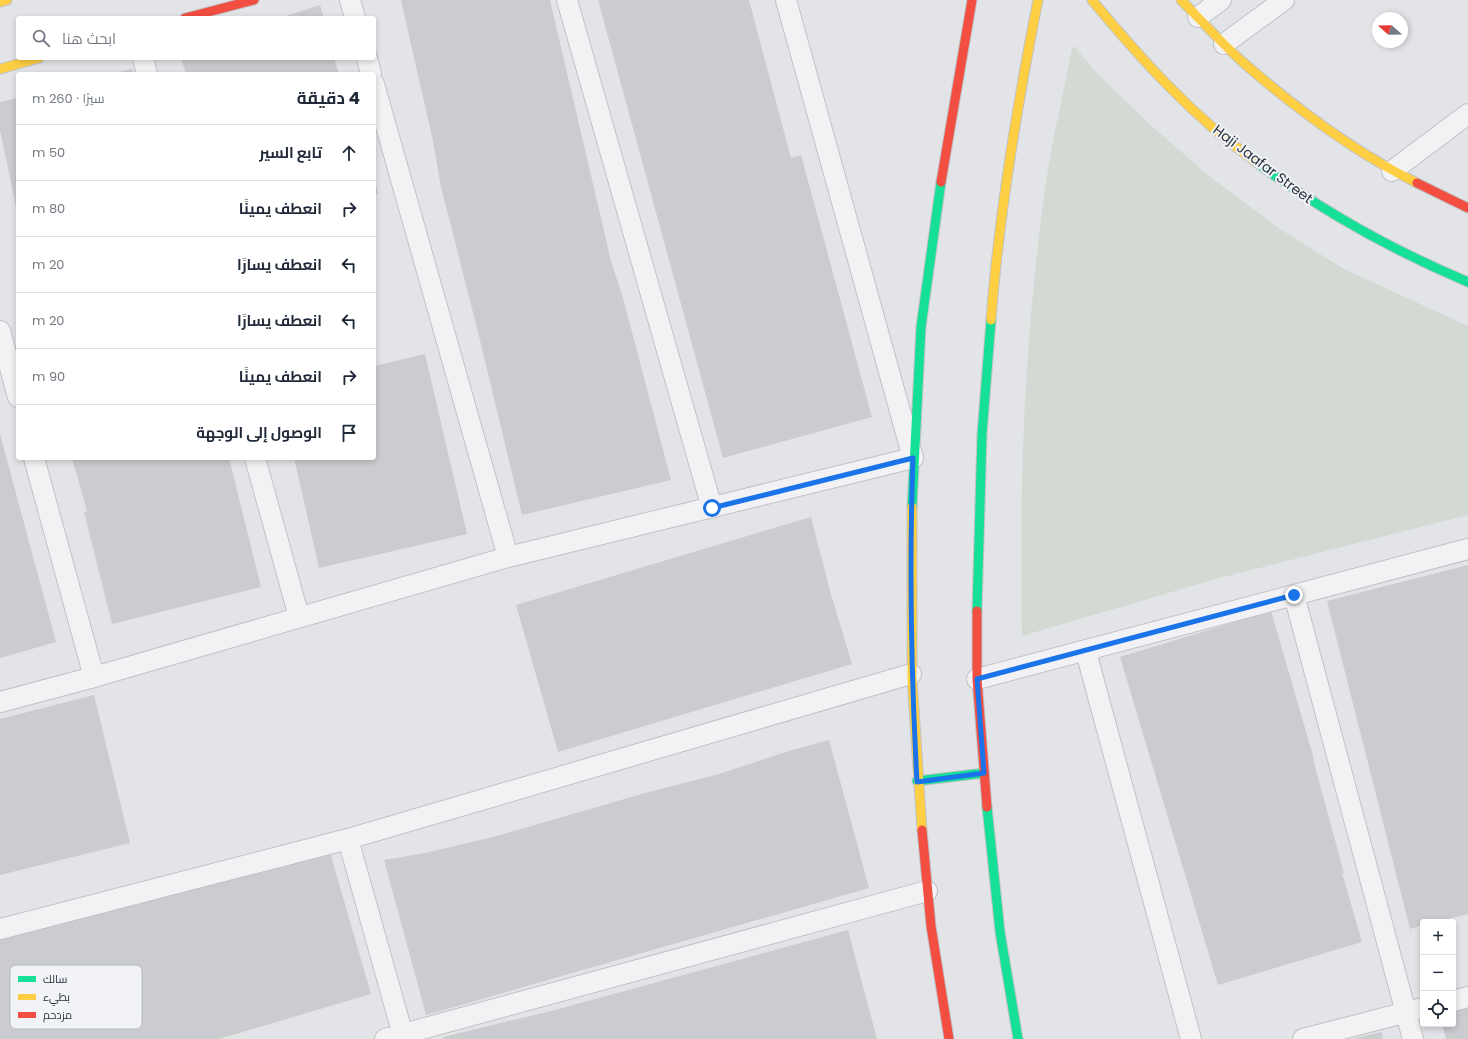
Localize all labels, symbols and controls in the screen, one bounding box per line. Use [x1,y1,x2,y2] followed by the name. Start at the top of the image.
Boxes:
[1372,12,1408,48] north arrow
[16,16,376,60] search box
[30,27,52,49] icon: search
[62,28,116,49] text: ابحث هنا
[297,86,360,110] text: 4 دقيقة
[32,89,104,108] text: سيرًا · 260 m
[1209,120,1317,208] street label: Haji Jaafar Street
[259,142,322,163] text: تابع السير
[338,142,360,164] icon: ahead
[32,143,65,162] text: 50 m
[239,198,322,219] text: انعطف يمينًا
[338,198,360,220] icon: right
[32,199,65,218] text: 80 m
[237,254,322,275] text: انعطف يسارًا
[338,254,360,276] icon: left
[32,255,65,274] text: 20 m
[237,310,322,331] text: انعطف يسارًا
[338,310,360,332] icon: left
[32,311,65,330] text: 20 m
[239,366,322,387] text: انعطف يمينًا
[338,366,360,388] icon: right
[32,367,65,386] text: 90 m
[196,422,322,443] text: الوصول إلى الوجهة
[338,422,360,444] icon: arrive
[703,499,721,517] route start
[1285,586,1303,604] route end
[1420,919,1456,1027] map controls
[1420,919,1456,955] button: +
[1420,955,1456,991] button: −
[10,965,142,1029] legend
[43,971,67,987] text: سالك
[43,989,70,1006] text: بطيء
[1420,991,1456,1027] button: locate
[43,1007,72,1023] text: مزدحم

